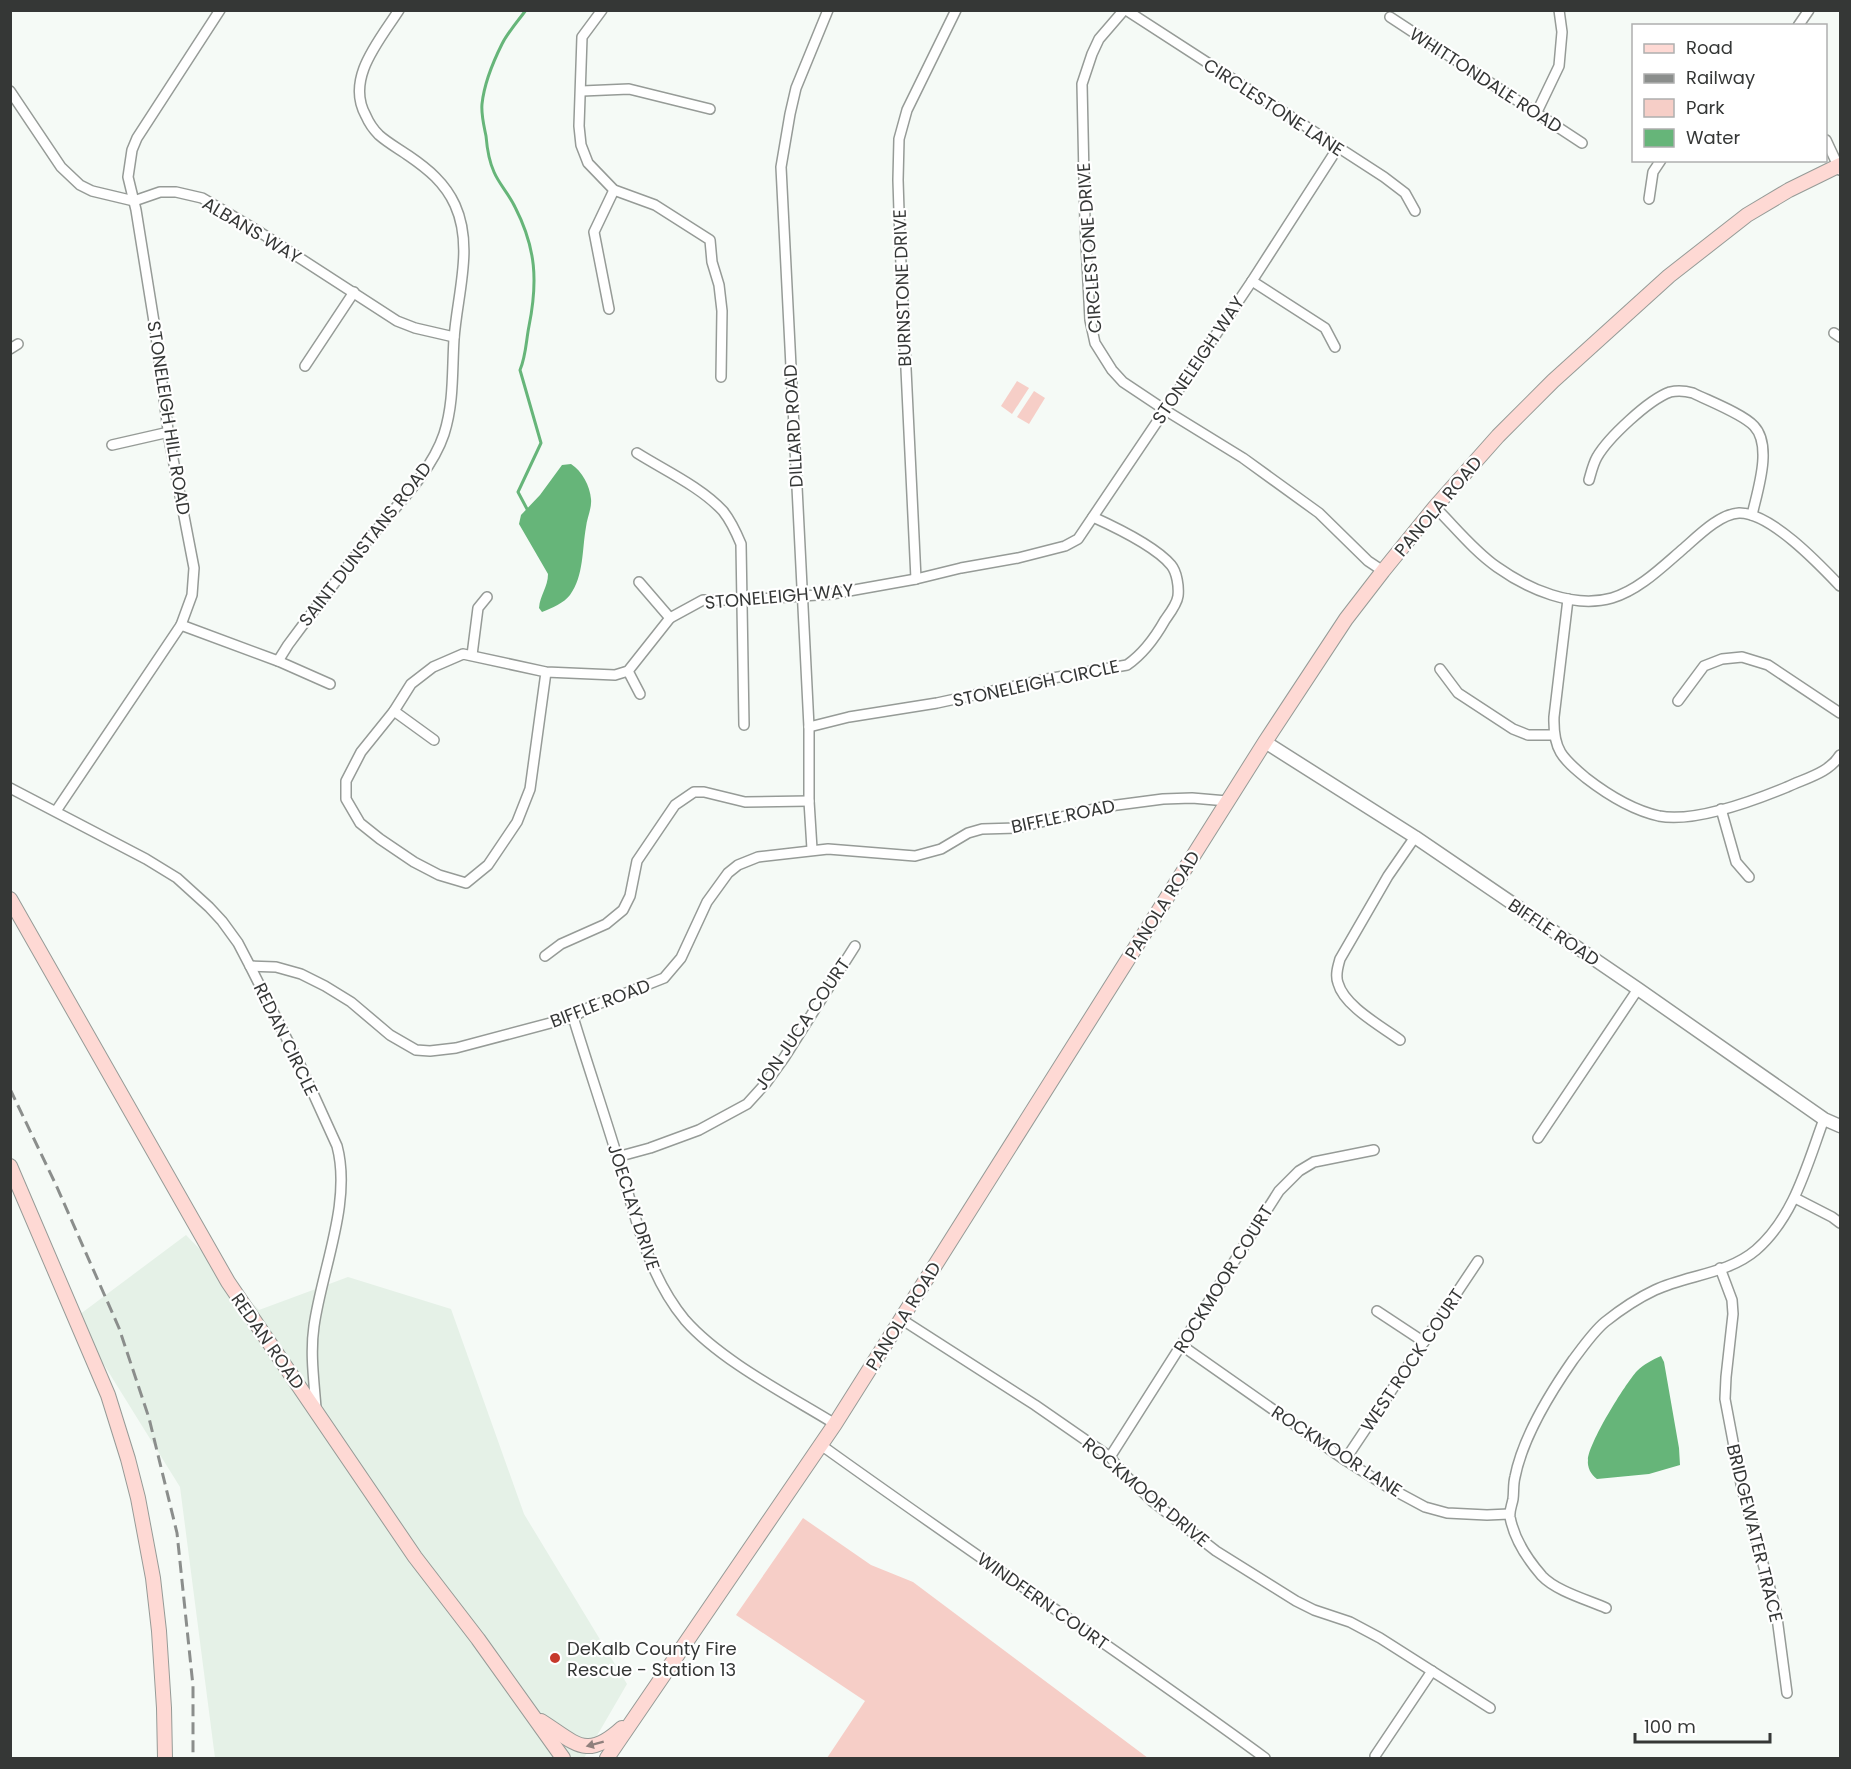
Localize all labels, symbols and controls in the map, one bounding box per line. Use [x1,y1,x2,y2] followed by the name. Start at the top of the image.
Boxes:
[1405,21,1567,139] street label: WHITTONDALE ROAD
[1632,24,1827,162] legend
[1686,35,1733,60] text: Road
[1199,52,1349,162] street label: CIRCLESTONE LANE
[1686,65,1755,90] text: Railway
[1686,95,1725,120] text: Park
[1686,125,1740,150] text: Water
[1071,162,1107,334] street label: CIRCLESTONE DRIVE
[198,191,307,270] street label: ALBANS WAY
[887,209,917,367] street label: BURNSTONE DRIVE
[1146,291,1250,429] street label: STONELEIGH WAY
[141,319,197,517] street label: STONELEIGH HILL ROAD
[777,364,809,488] street label: DILLARD ROAD
[1389,450,1487,562] street label: PANOLA ROAD
[293,457,437,631] street label: SAINT DUNSTANS ROAD
[704,577,855,615] street label: STONELEIGH WAY
[951,653,1121,713] street label: STONELEIGH CIRCLE
[1009,793,1117,839] street label: BIFFLE ROAD
[1119,846,1205,964] street label: PANOLA ROAD
[1503,892,1605,972] street label: BIFFLE ROAD
[748,953,856,1095] street label: JON JUCA COURT
[546,972,654,1034] street label: BIFFLE ROAD
[248,978,324,1100] street label: REDAN CIRCLE
[602,1141,666,1273] street label: JOECLAY DRIVE
[1167,1200,1279,1358] street label: ROCKMOOR COURT
[860,1257,946,1375] street label: PANOLA ROAD
[1355,1283,1469,1436] street label: WEST ROCK COURT
[226,1288,310,1394] street label: REDAN ROAD
[1267,1399,1407,1503] street label: ROCKMOOR LANE
[1077,1431,1215,1553] street label: ROCKMOOR DRIVE
[1721,1441,1789,1625] street label: BRIDGEWATER TRACE
[972,1546,1114,1656] street label: WINDFERN COURT
[567,1636,737,1682] place label: DeKalb County Fire Rescue - Station 13
[548,1651,562,1665] marker: DeKalb County Fire Rescue - Station 13
[1635,1706,1770,1744] scale bar
[1644,1714,1696,1739] text: 100 m
[586,1740,604,1750] one-way arrow

